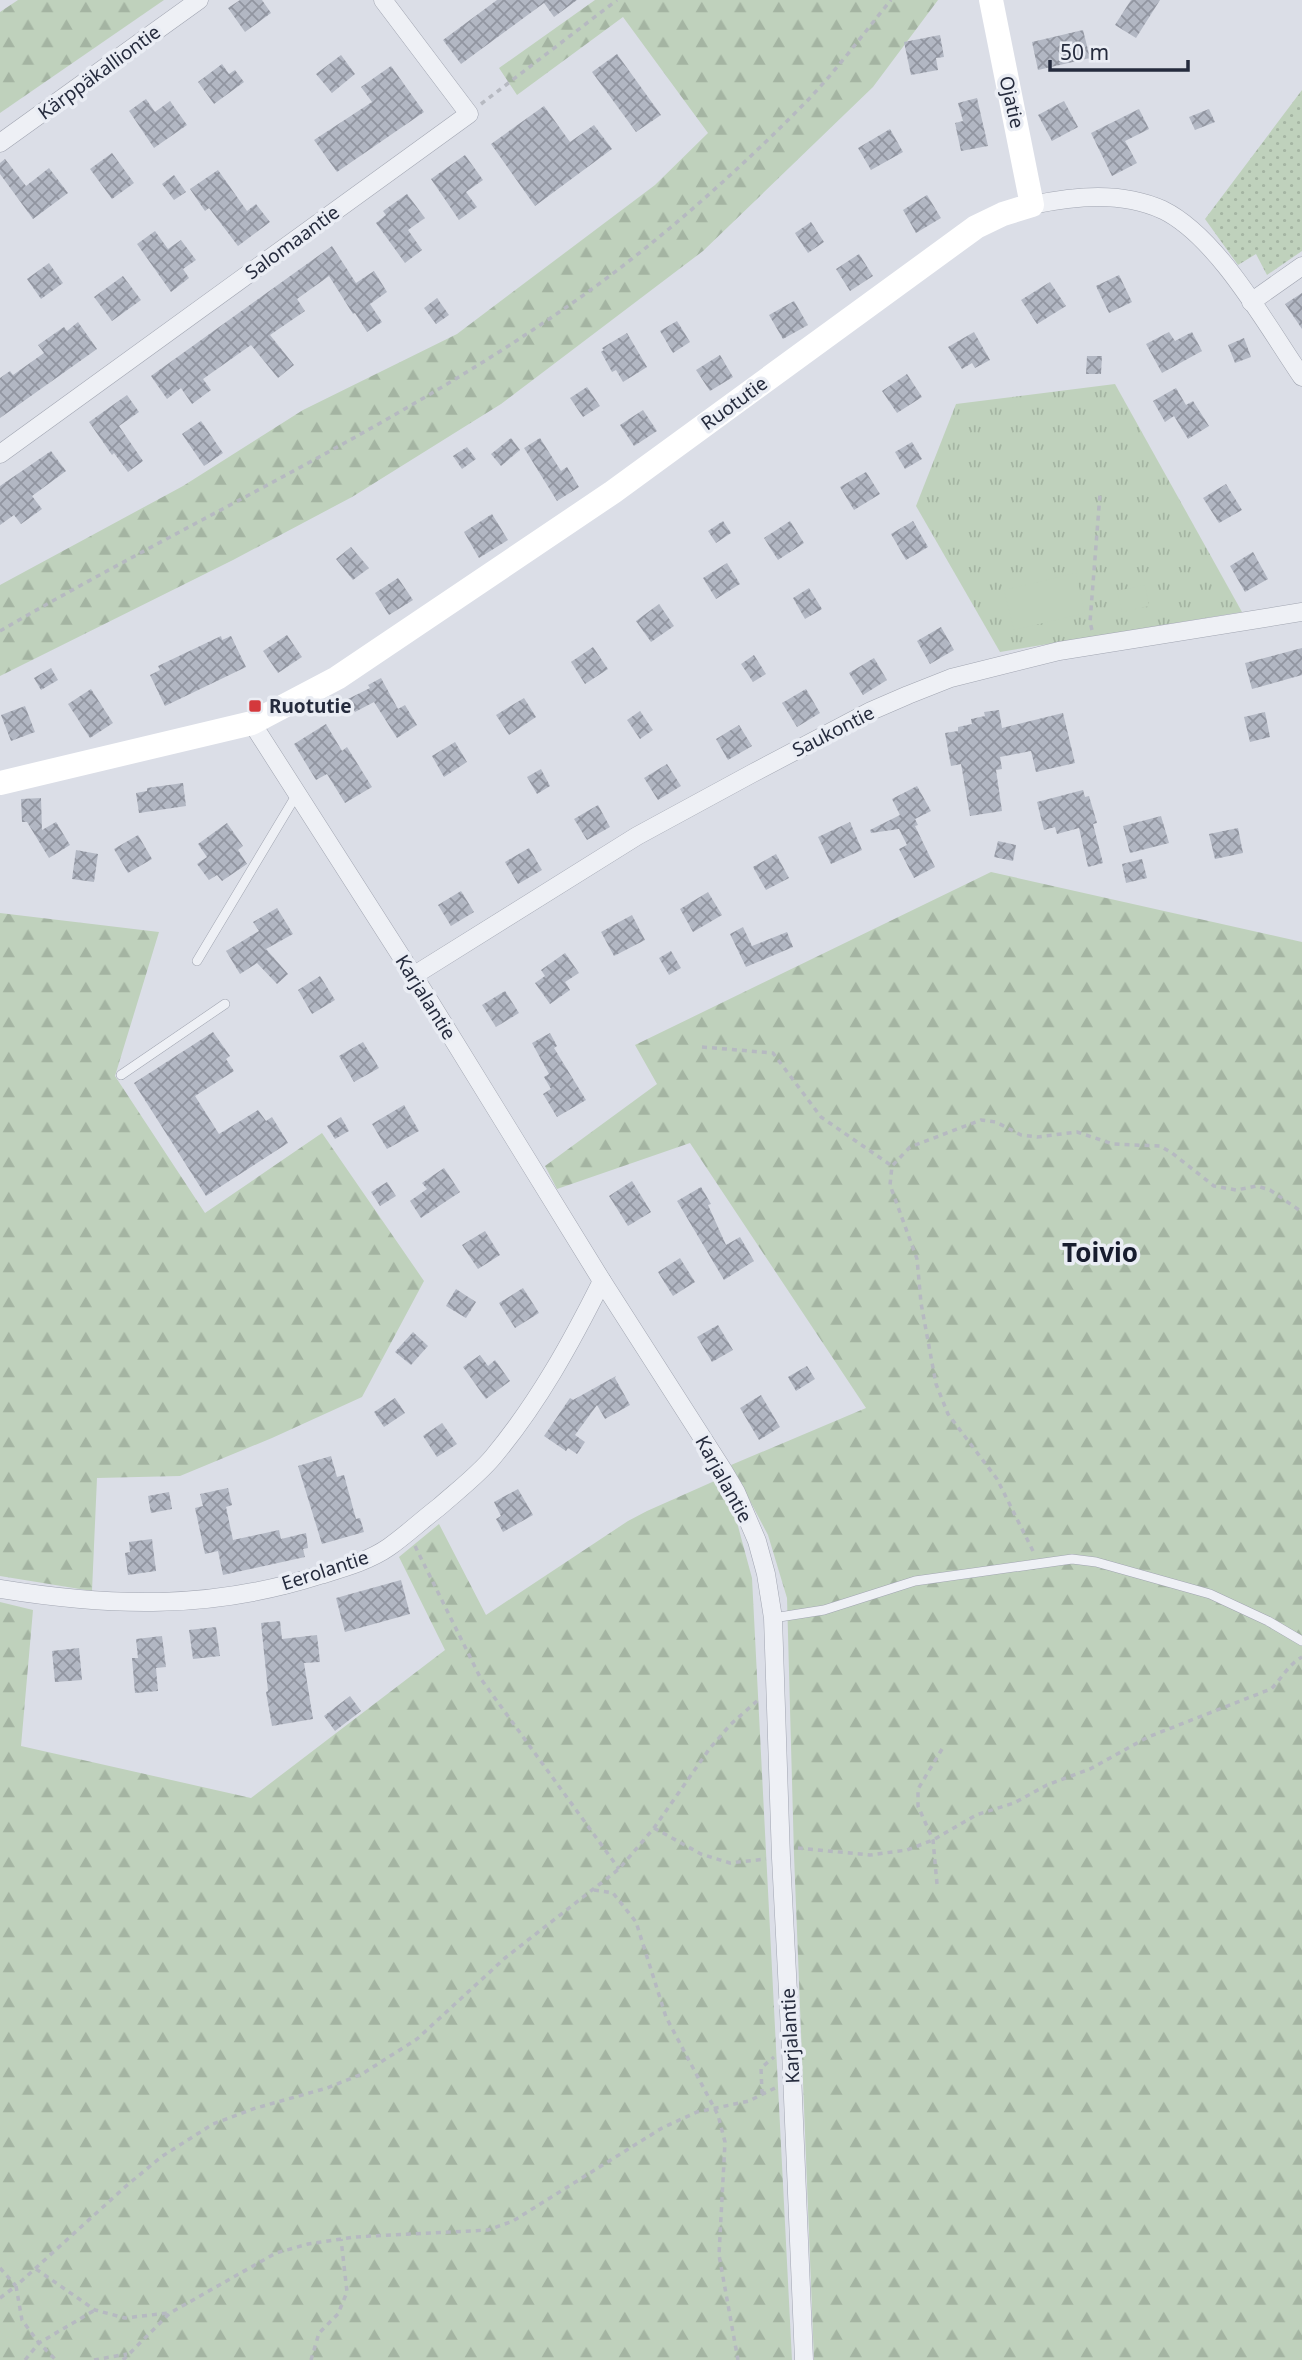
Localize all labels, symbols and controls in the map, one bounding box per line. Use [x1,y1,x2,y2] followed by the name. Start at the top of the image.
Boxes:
[32,19,166,125] street label: Kärppäkalliontie
[1050,28,1188,72] scale bar
[1060,38,1109,66] text: 50 m
[993,73,1031,131] street label: Ojatie
[240,199,344,285] street label: Salomaantie
[696,370,772,436] street label: Ruotutie
[269,693,352,719] place label: Ruotutie
[247,698,263,714] marker: Ruotutie
[788,699,878,763] street label: Saukontie
[390,950,462,1044] street label: Karjalantie
[1062,1234,1138,1270] district label: Toivio
[689,1431,759,1527] street label: Karjalantie
[278,1544,372,1596] street label: Eerolantie
[775,1988,805,2084] street label: Karjalantie

